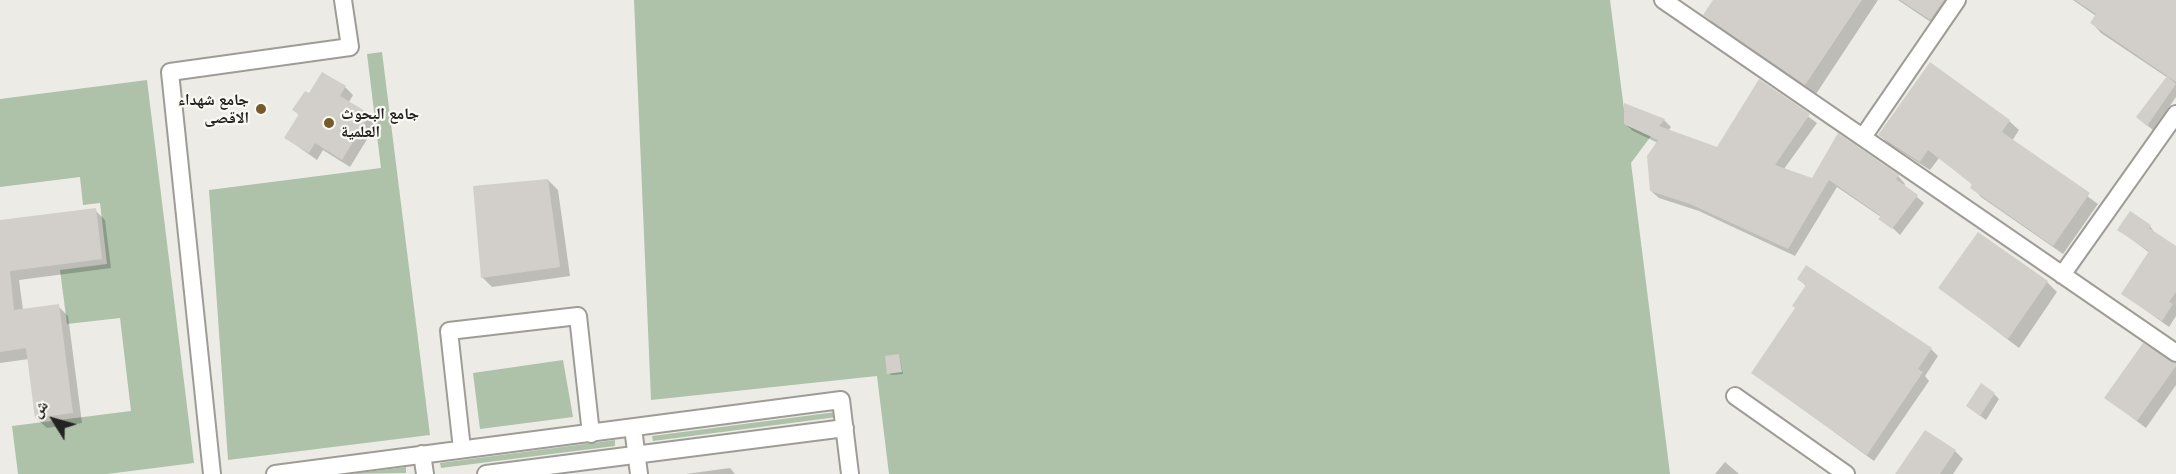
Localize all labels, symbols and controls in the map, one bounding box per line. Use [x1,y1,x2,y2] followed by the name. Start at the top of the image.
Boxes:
[178,90,249,128] place label: جامع شهداء الاقصى
[254,102,268,116] marker: جامع شهداء الاقصى
[341,104,419,142] place label: جامع البحوث العلمية
[322,116,336,130] marker: جامع البحوث العلمية
[24,390,84,450] north arrow
[27,396,52,421] text: ش

